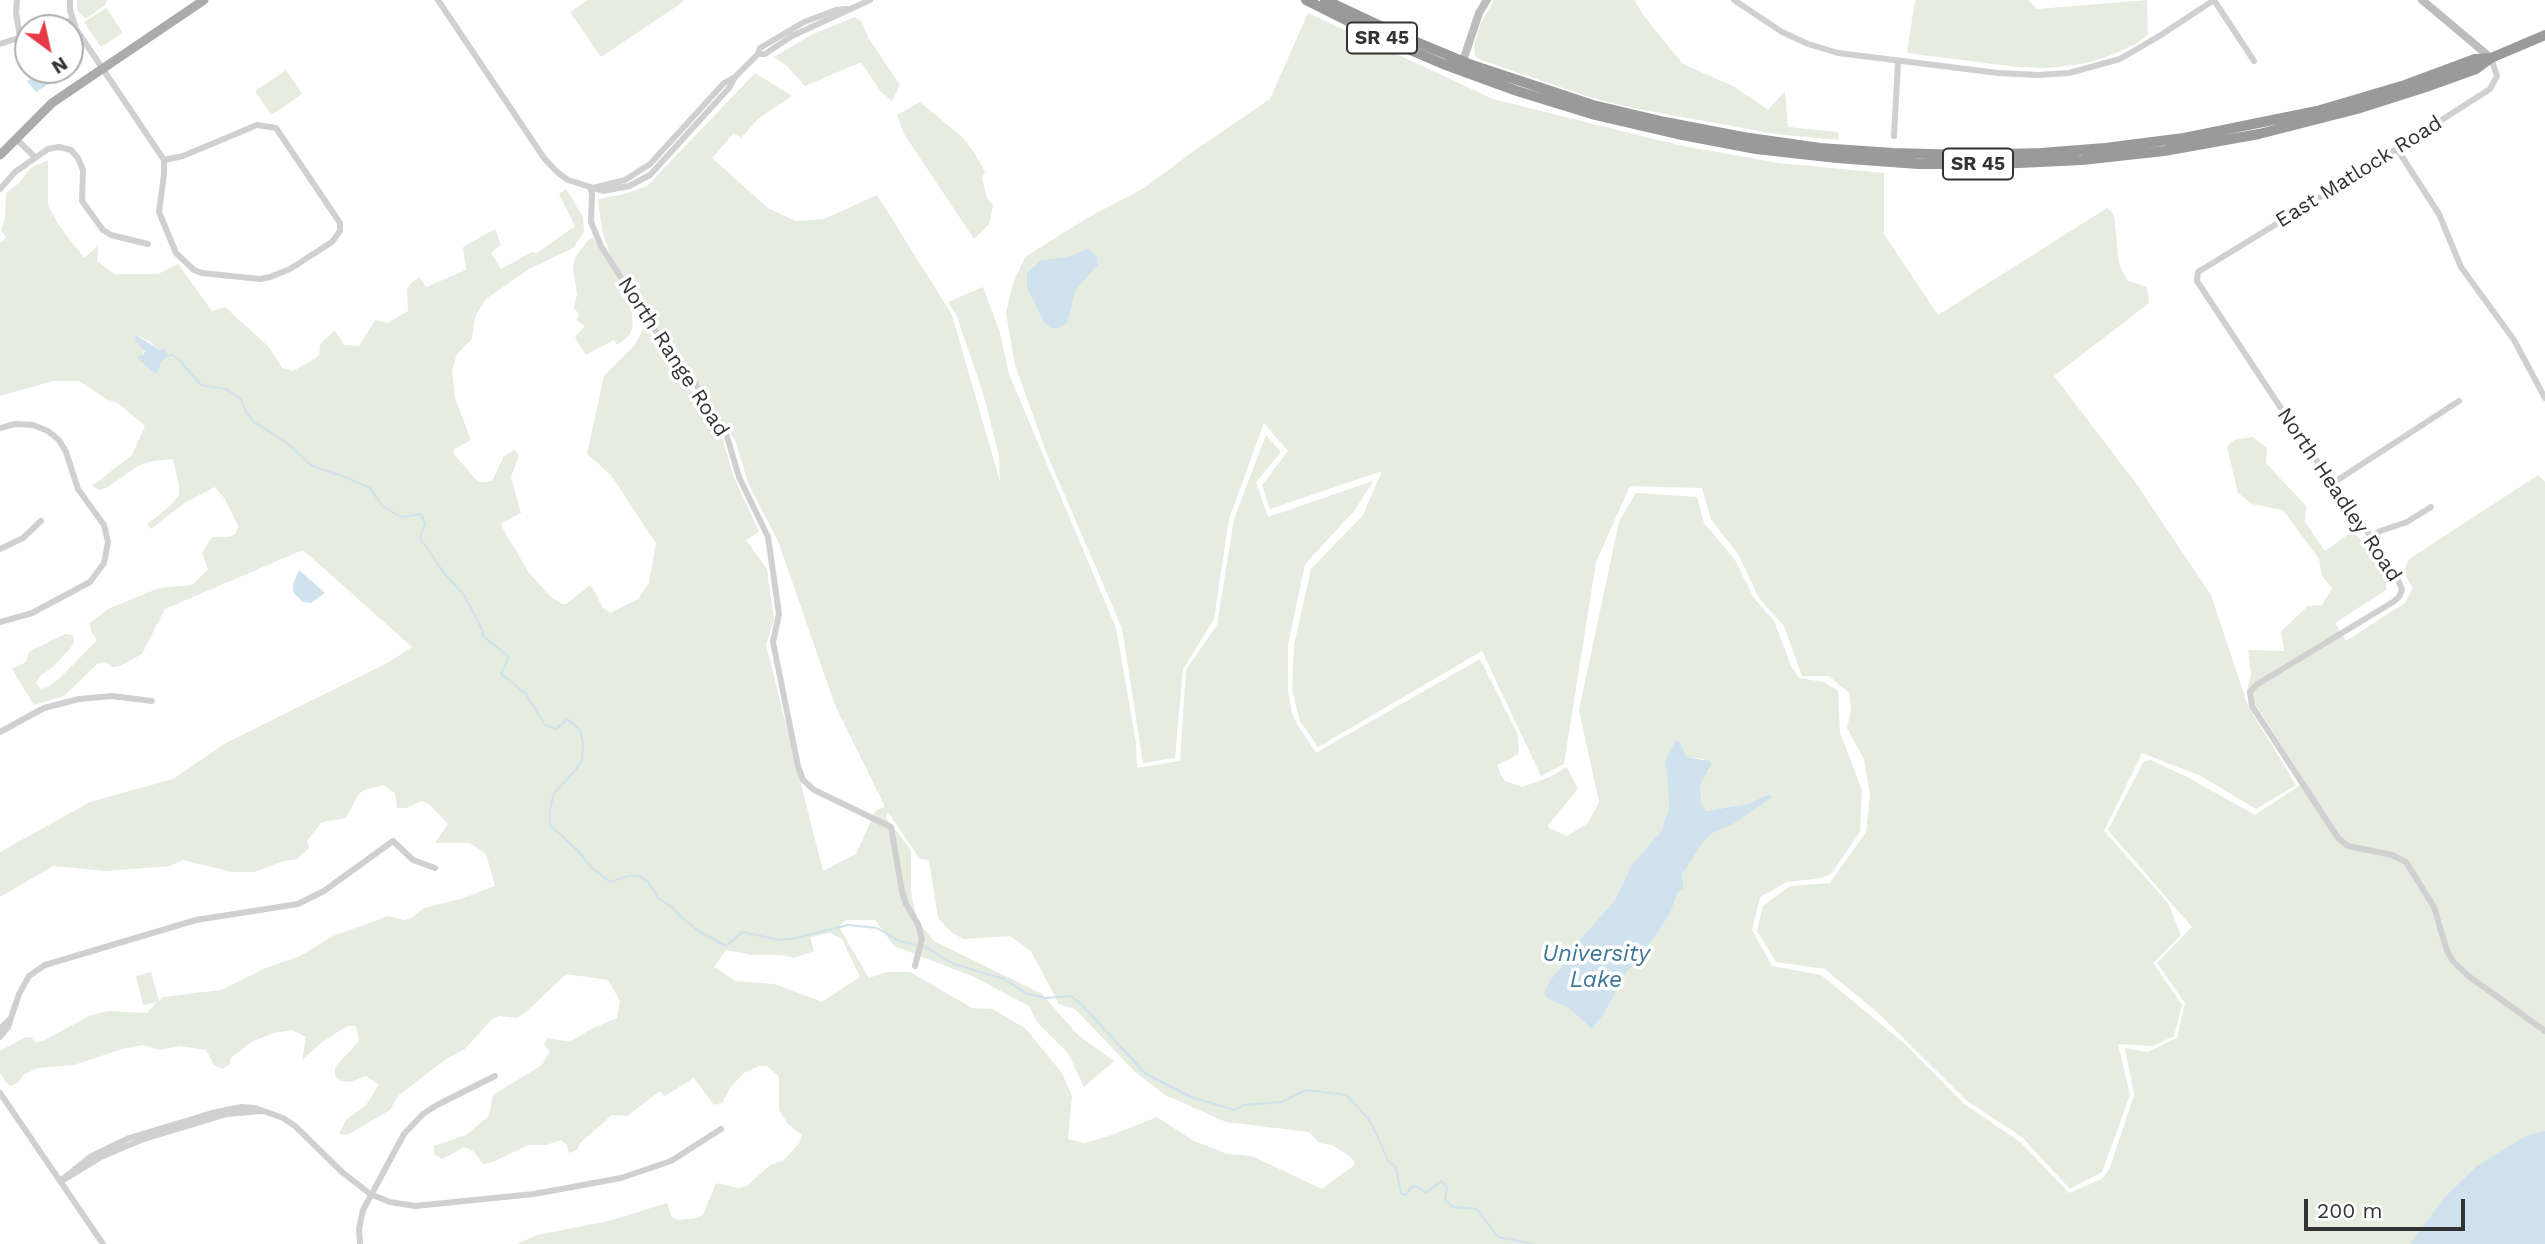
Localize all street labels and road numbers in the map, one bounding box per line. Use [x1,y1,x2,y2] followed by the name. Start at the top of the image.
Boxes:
[1347,22,1417,54] road number: SR 45
[2271,111,2447,233] street label: East Matlock Road
[1943,148,2013,180] road number: SR 45
[612,272,734,442] street label: North Range Road
[2271,403,2407,587] street label: North Headley Road

